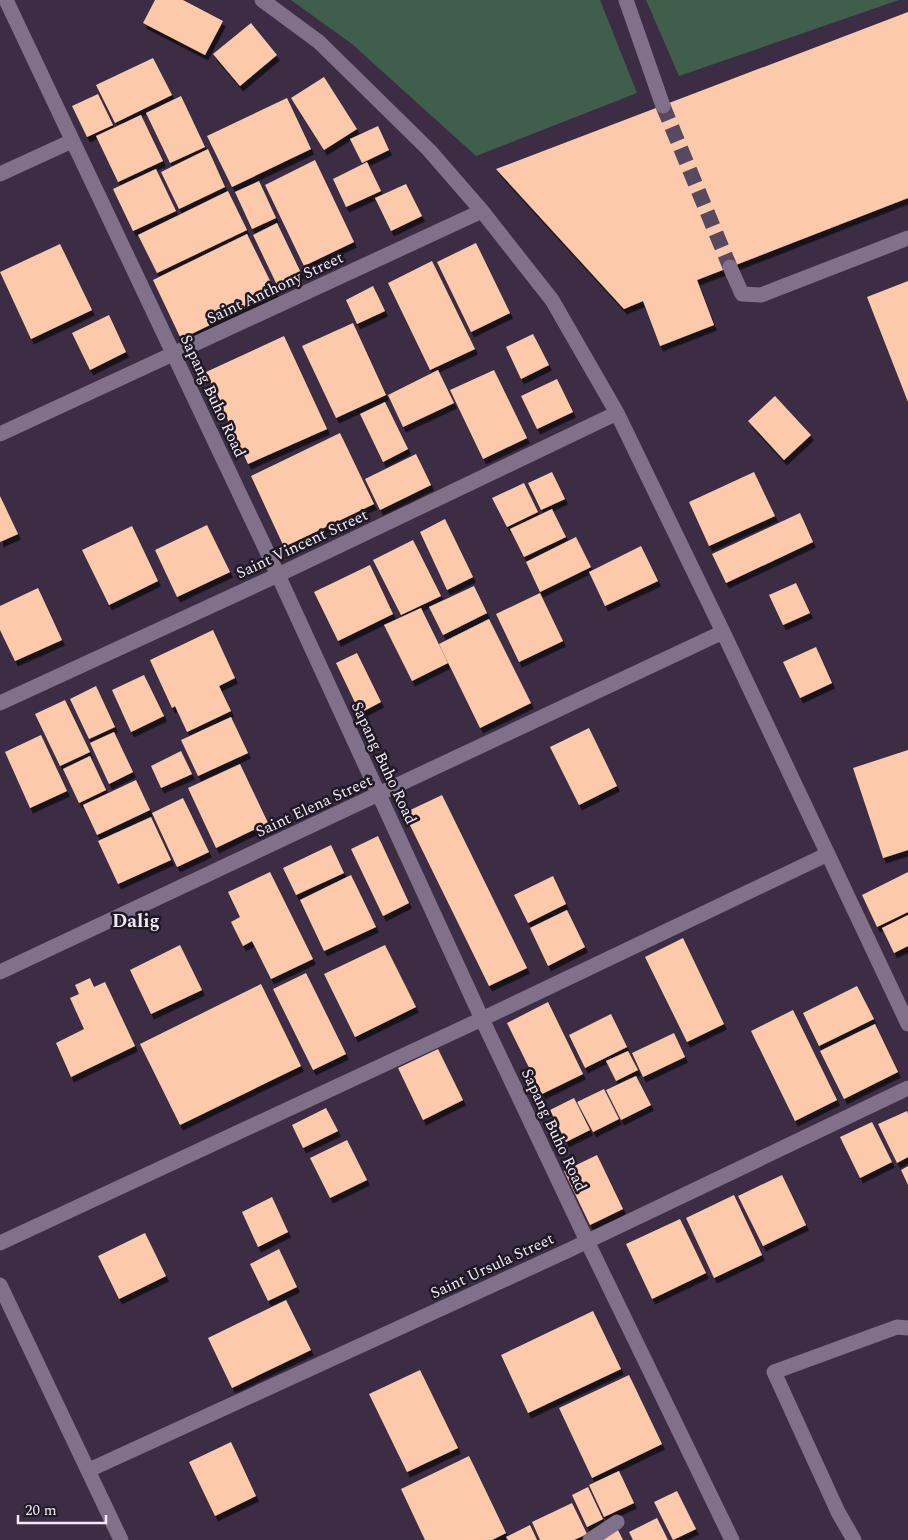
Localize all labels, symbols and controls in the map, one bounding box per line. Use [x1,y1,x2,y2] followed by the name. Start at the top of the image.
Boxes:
[203,246,348,330] street label: Saint Anthony Street
[174,331,252,461] street label: Sapang Buho Road
[232,503,372,585] street label: Saint Vincent Street
[345,698,423,828] street label: Sapang Buho Road
[252,768,377,844] street label: Saint Elena Street
[112,907,160,936] district label: Dalig
[515,1065,593,1195] street label: Sapang Buho Road
[426,1227,558,1305] street label: Saint Ursula Street
[18,1492,105,1524] scale bar
[25,1499,57,1522] text: 20 m

